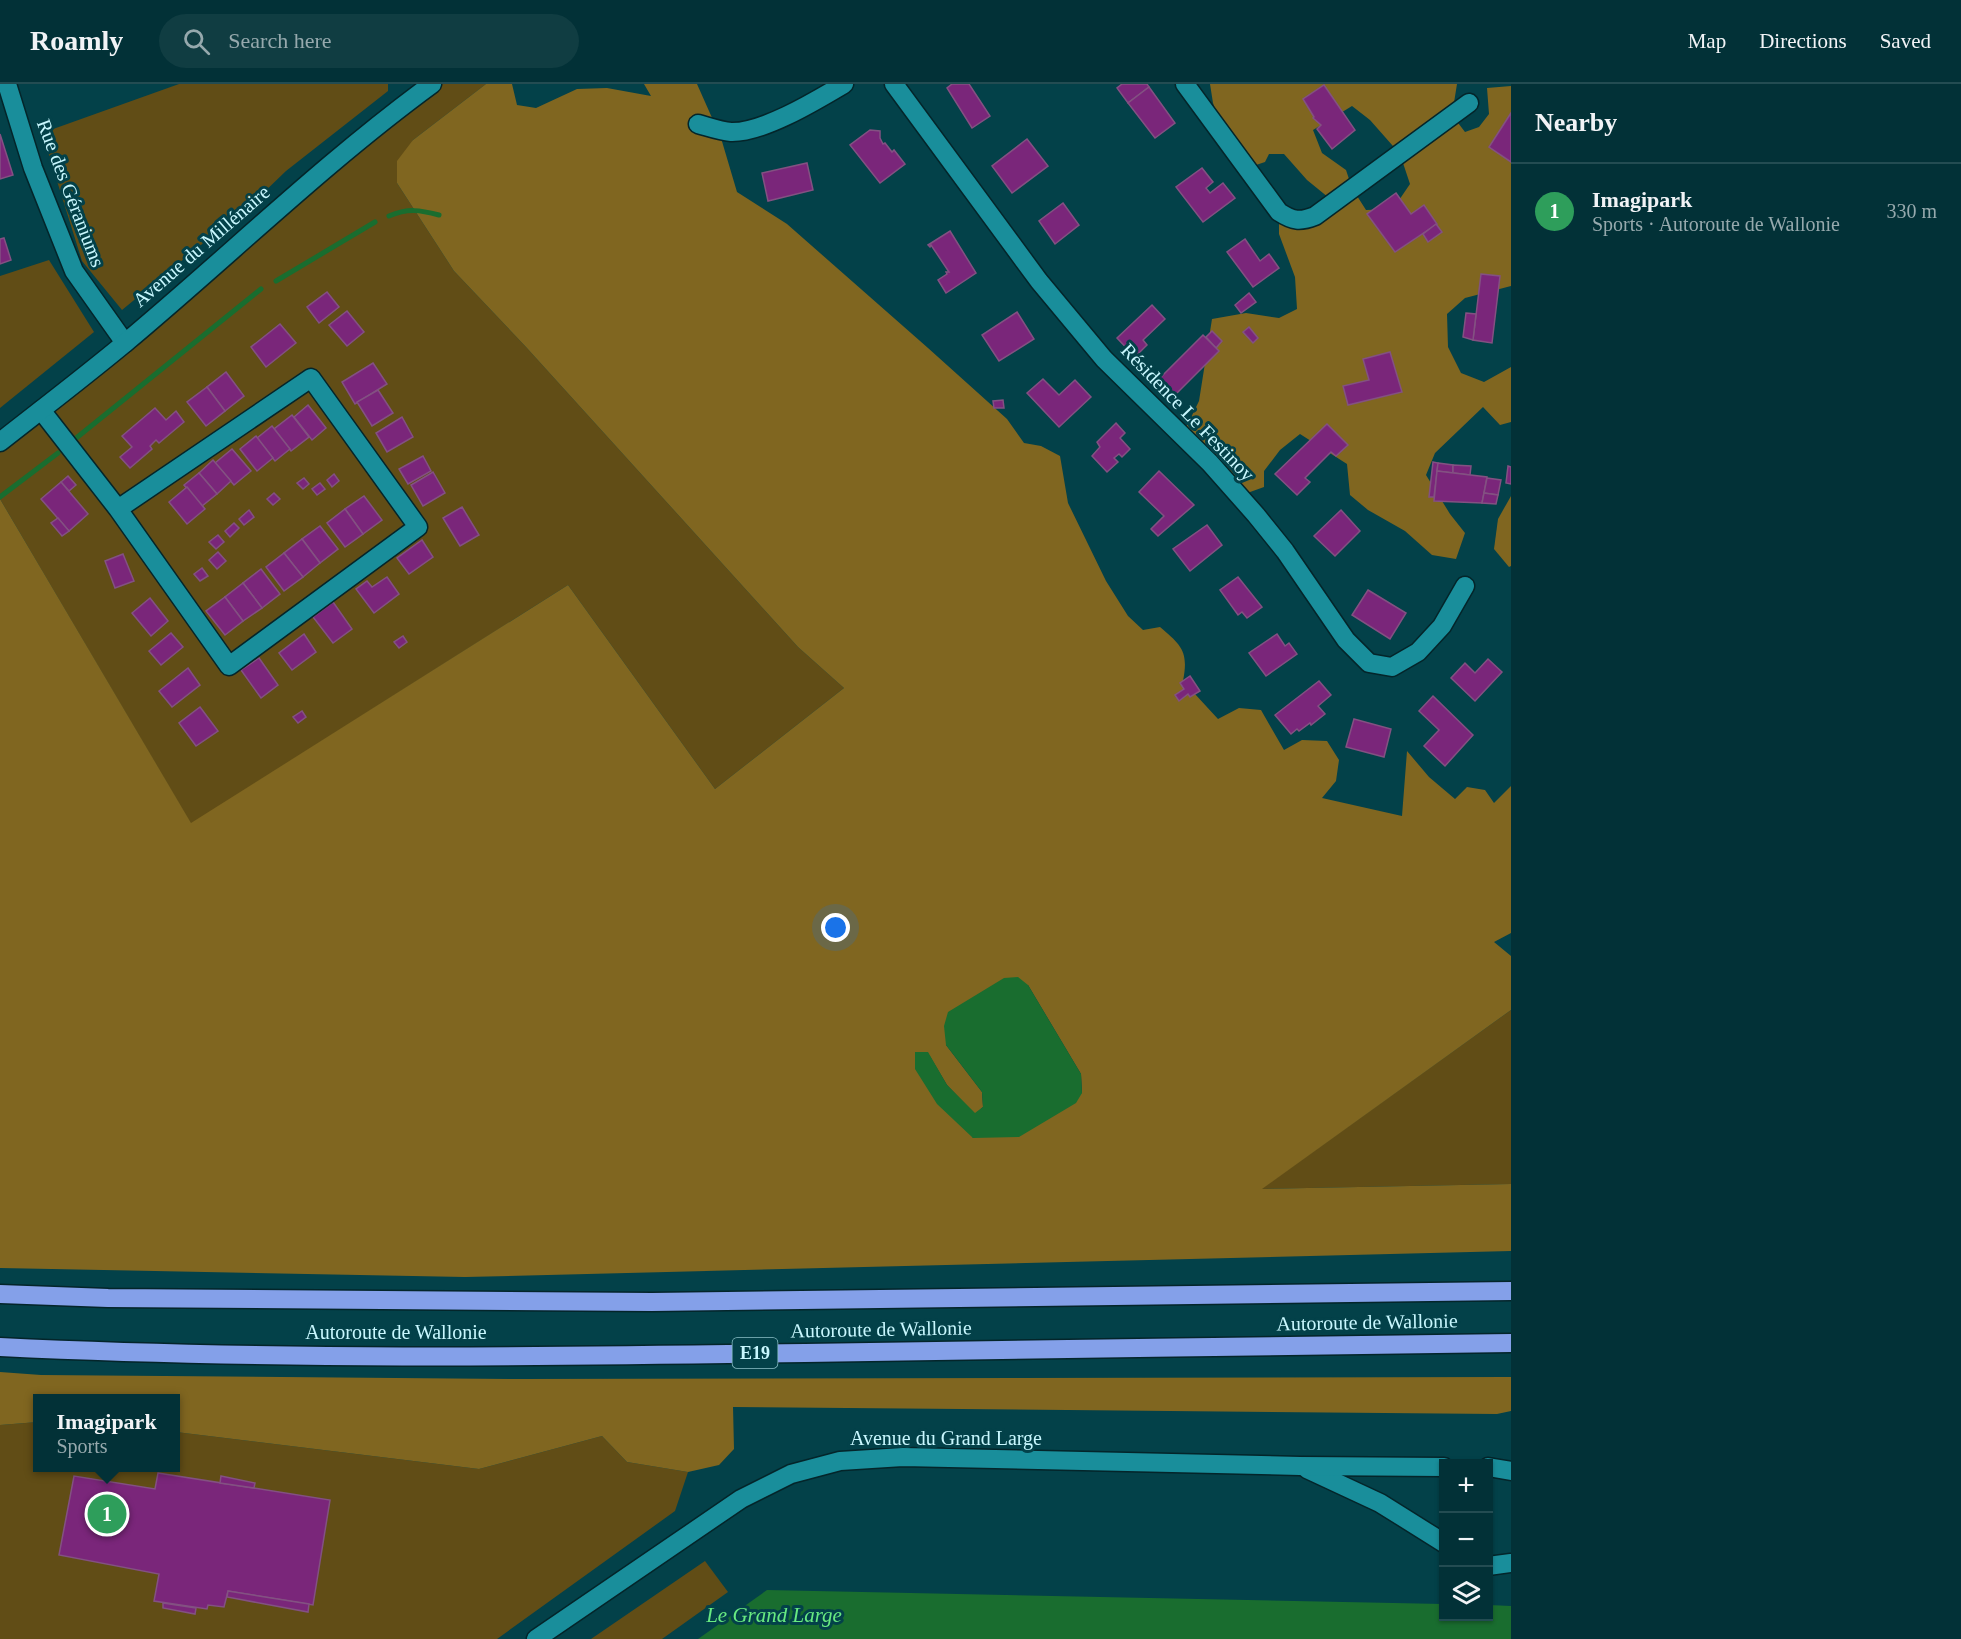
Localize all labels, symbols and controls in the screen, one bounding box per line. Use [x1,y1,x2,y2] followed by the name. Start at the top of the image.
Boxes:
[159,14,579,68] search box
[30,25,123,56] text: Roamly
[180,25,213,58] icon: search
[228,28,332,53] text: Search here
[1688,29,1726,53] text: Map
[1759,29,1847,53] text: Directions
[1880,29,1931,53] text: Saved
[1535,108,1617,137] text: Nearby
[33,116,109,270] street label: Rue des Géraniums
[128,181,274,311] street label: Avenue du Millénaire
[1592,187,1692,212] text: Imagipark
[1550,200,1560,222] text: 1
[1886,200,1937,222] text: 330 m
[1592,213,1840,235] text: Sports · Autoroute de Wallonie
[1116,339,1259,486] street label: Résidence Le Festinoy
[821,913,850,942] your location
[1276,1309,1458,1335] street label: Autoroute de Wallonie
[790,1316,972,1342] street label: Autoroute de Wallonie
[305,1321,487,1343] street label: Autoroute de Wallonie
[732,1338,777,1368] road number: E19
[33,1394,180,1472] popup
[56,1409,157,1434] text: Imagipark
[850,1427,1042,1450] street label: Avenue du Grand Large
[56,1435,108,1457] text: Sports
[1439,1459,1493,1621] map controls
[1439,1459,1493,1513] button: +
[88,1492,126,1536] pin: 1
[1439,1513,1493,1567] button: −
[1439,1567,1493,1621] button: layers
[705,1603,842,1627] water label: Le Grand Large

